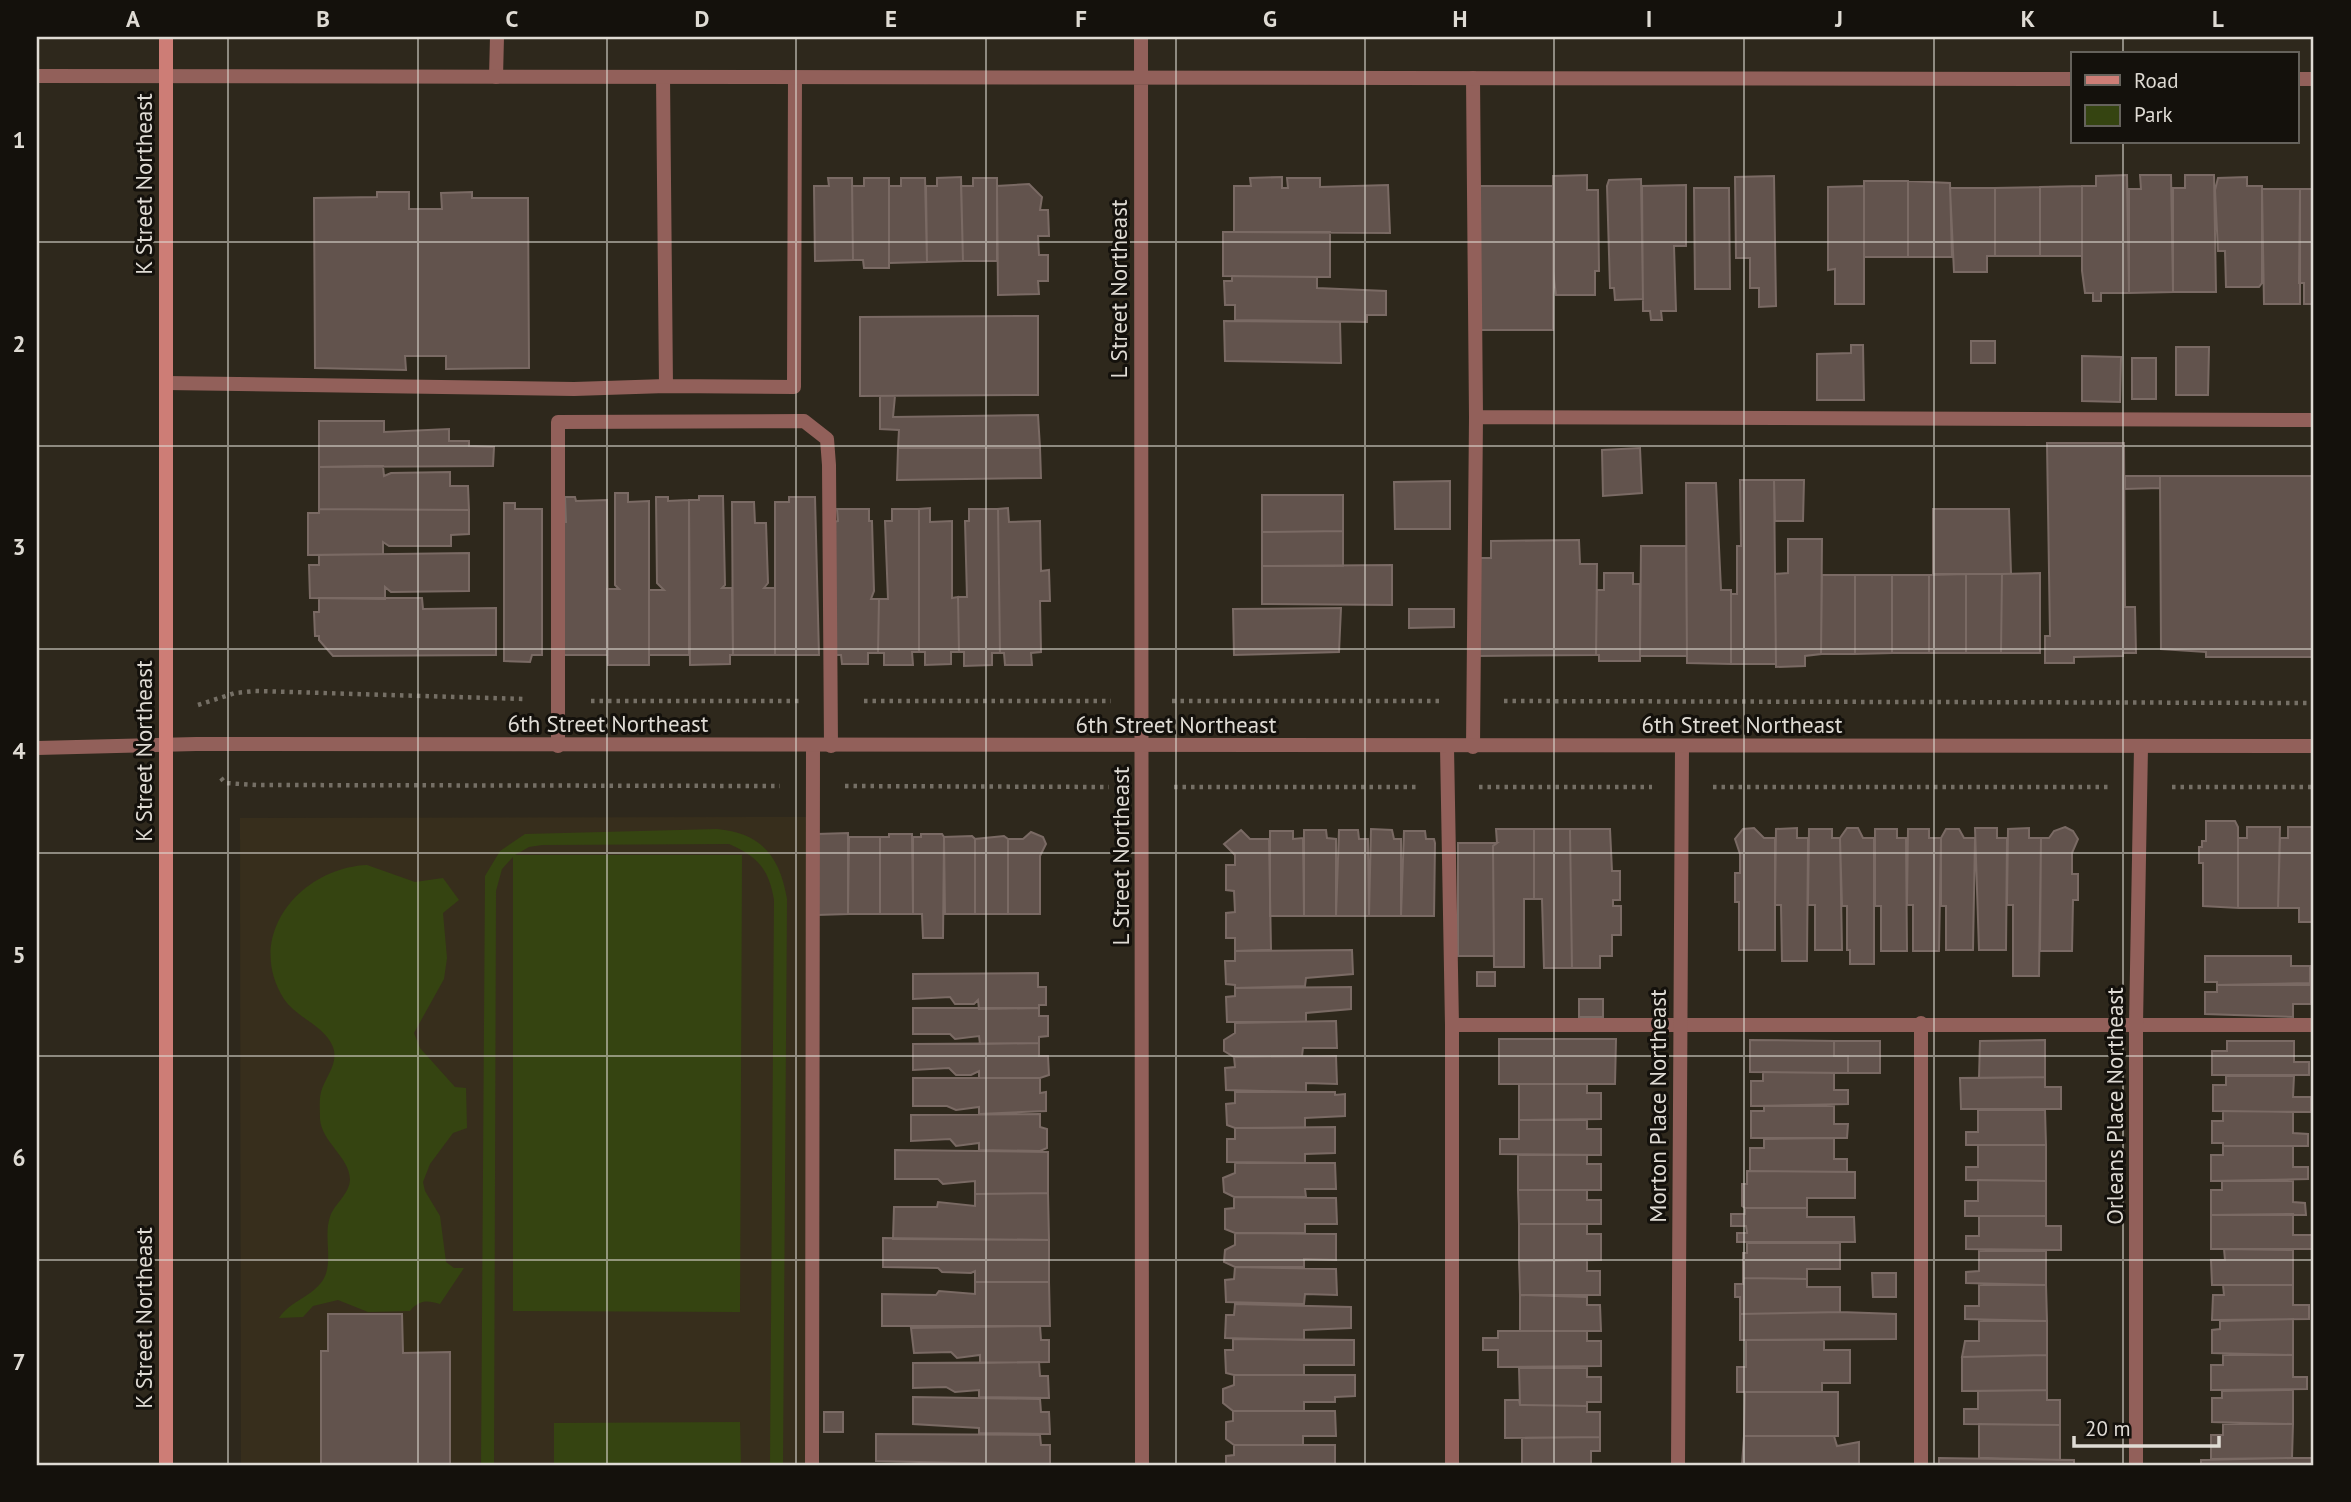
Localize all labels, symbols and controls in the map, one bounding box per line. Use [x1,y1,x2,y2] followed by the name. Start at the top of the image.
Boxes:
[126,4,140,33] text: A
[316,4,330,33] text: B
[506,4,519,33] text: C
[695,4,709,33] text: D
[885,4,897,33] text: E
[1075,4,1087,33] text: F
[1263,4,1277,33] text: G
[1453,4,1467,33] text: H
[1646,4,1652,33] text: I
[1834,4,1843,33] text: J
[2021,4,2035,33] text: K
[2212,4,2224,33] text: L
[2071,52,2298,144] legend
[2134,67,2178,94] text: Road
[129,93,158,275] street label: K Street Northeast
[2134,101,2173,128] text: Park
[12,125,26,154] text: 1
[1104,199,1133,379] street label: L Street Northeast
[12,329,26,358] text: 2
[12,532,26,561] text: 3
[129,660,158,842] street label: K Street Northeast
[507,709,709,738] street label: 6th Street Northeast
[1075,710,1277,739] street label: 6th Street Northeast
[1641,710,1843,739] street label: 6th Street Northeast
[12,736,26,765] text: 4
[1106,766,1135,946] street label: L Street Northeast
[12,940,26,969] text: 5
[2100,987,2129,1225] street label: Orleans Place Northeast
[1643,989,1672,1223] street label: Morton Place Northeast
[12,1143,26,1172] text: 6
[129,1227,158,1409] street label: K Street Northeast
[12,1347,26,1376] text: 7
[2074,1404,2220,1448] scale bar
[2085,1415,2131,1442] text: 20 m

